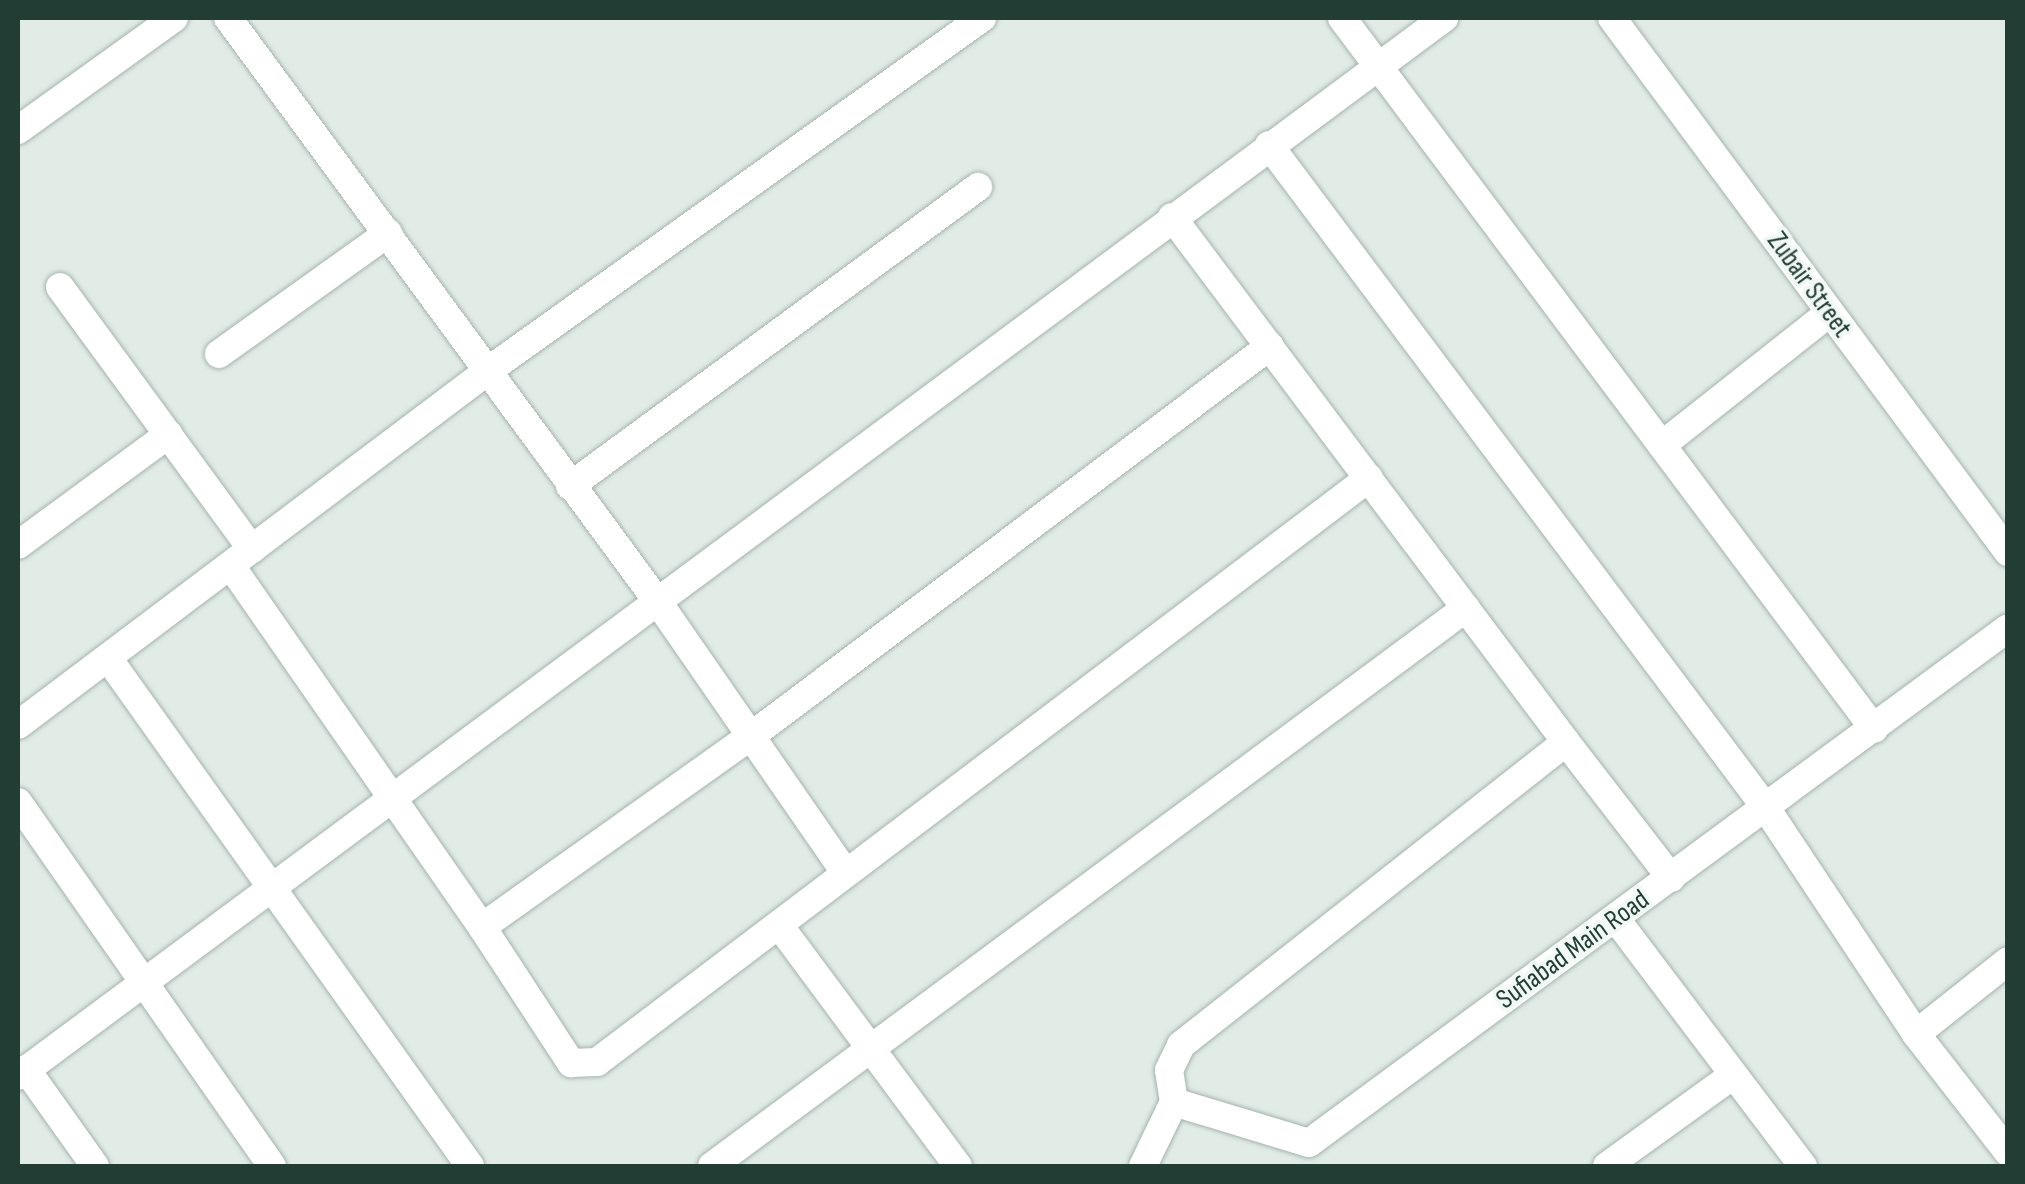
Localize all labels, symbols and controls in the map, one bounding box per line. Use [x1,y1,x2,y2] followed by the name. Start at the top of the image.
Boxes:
[1760,226,1858,344] street label: Zubair Street
[1490,883,1656,1017] street label: Sufiabad Main Road

